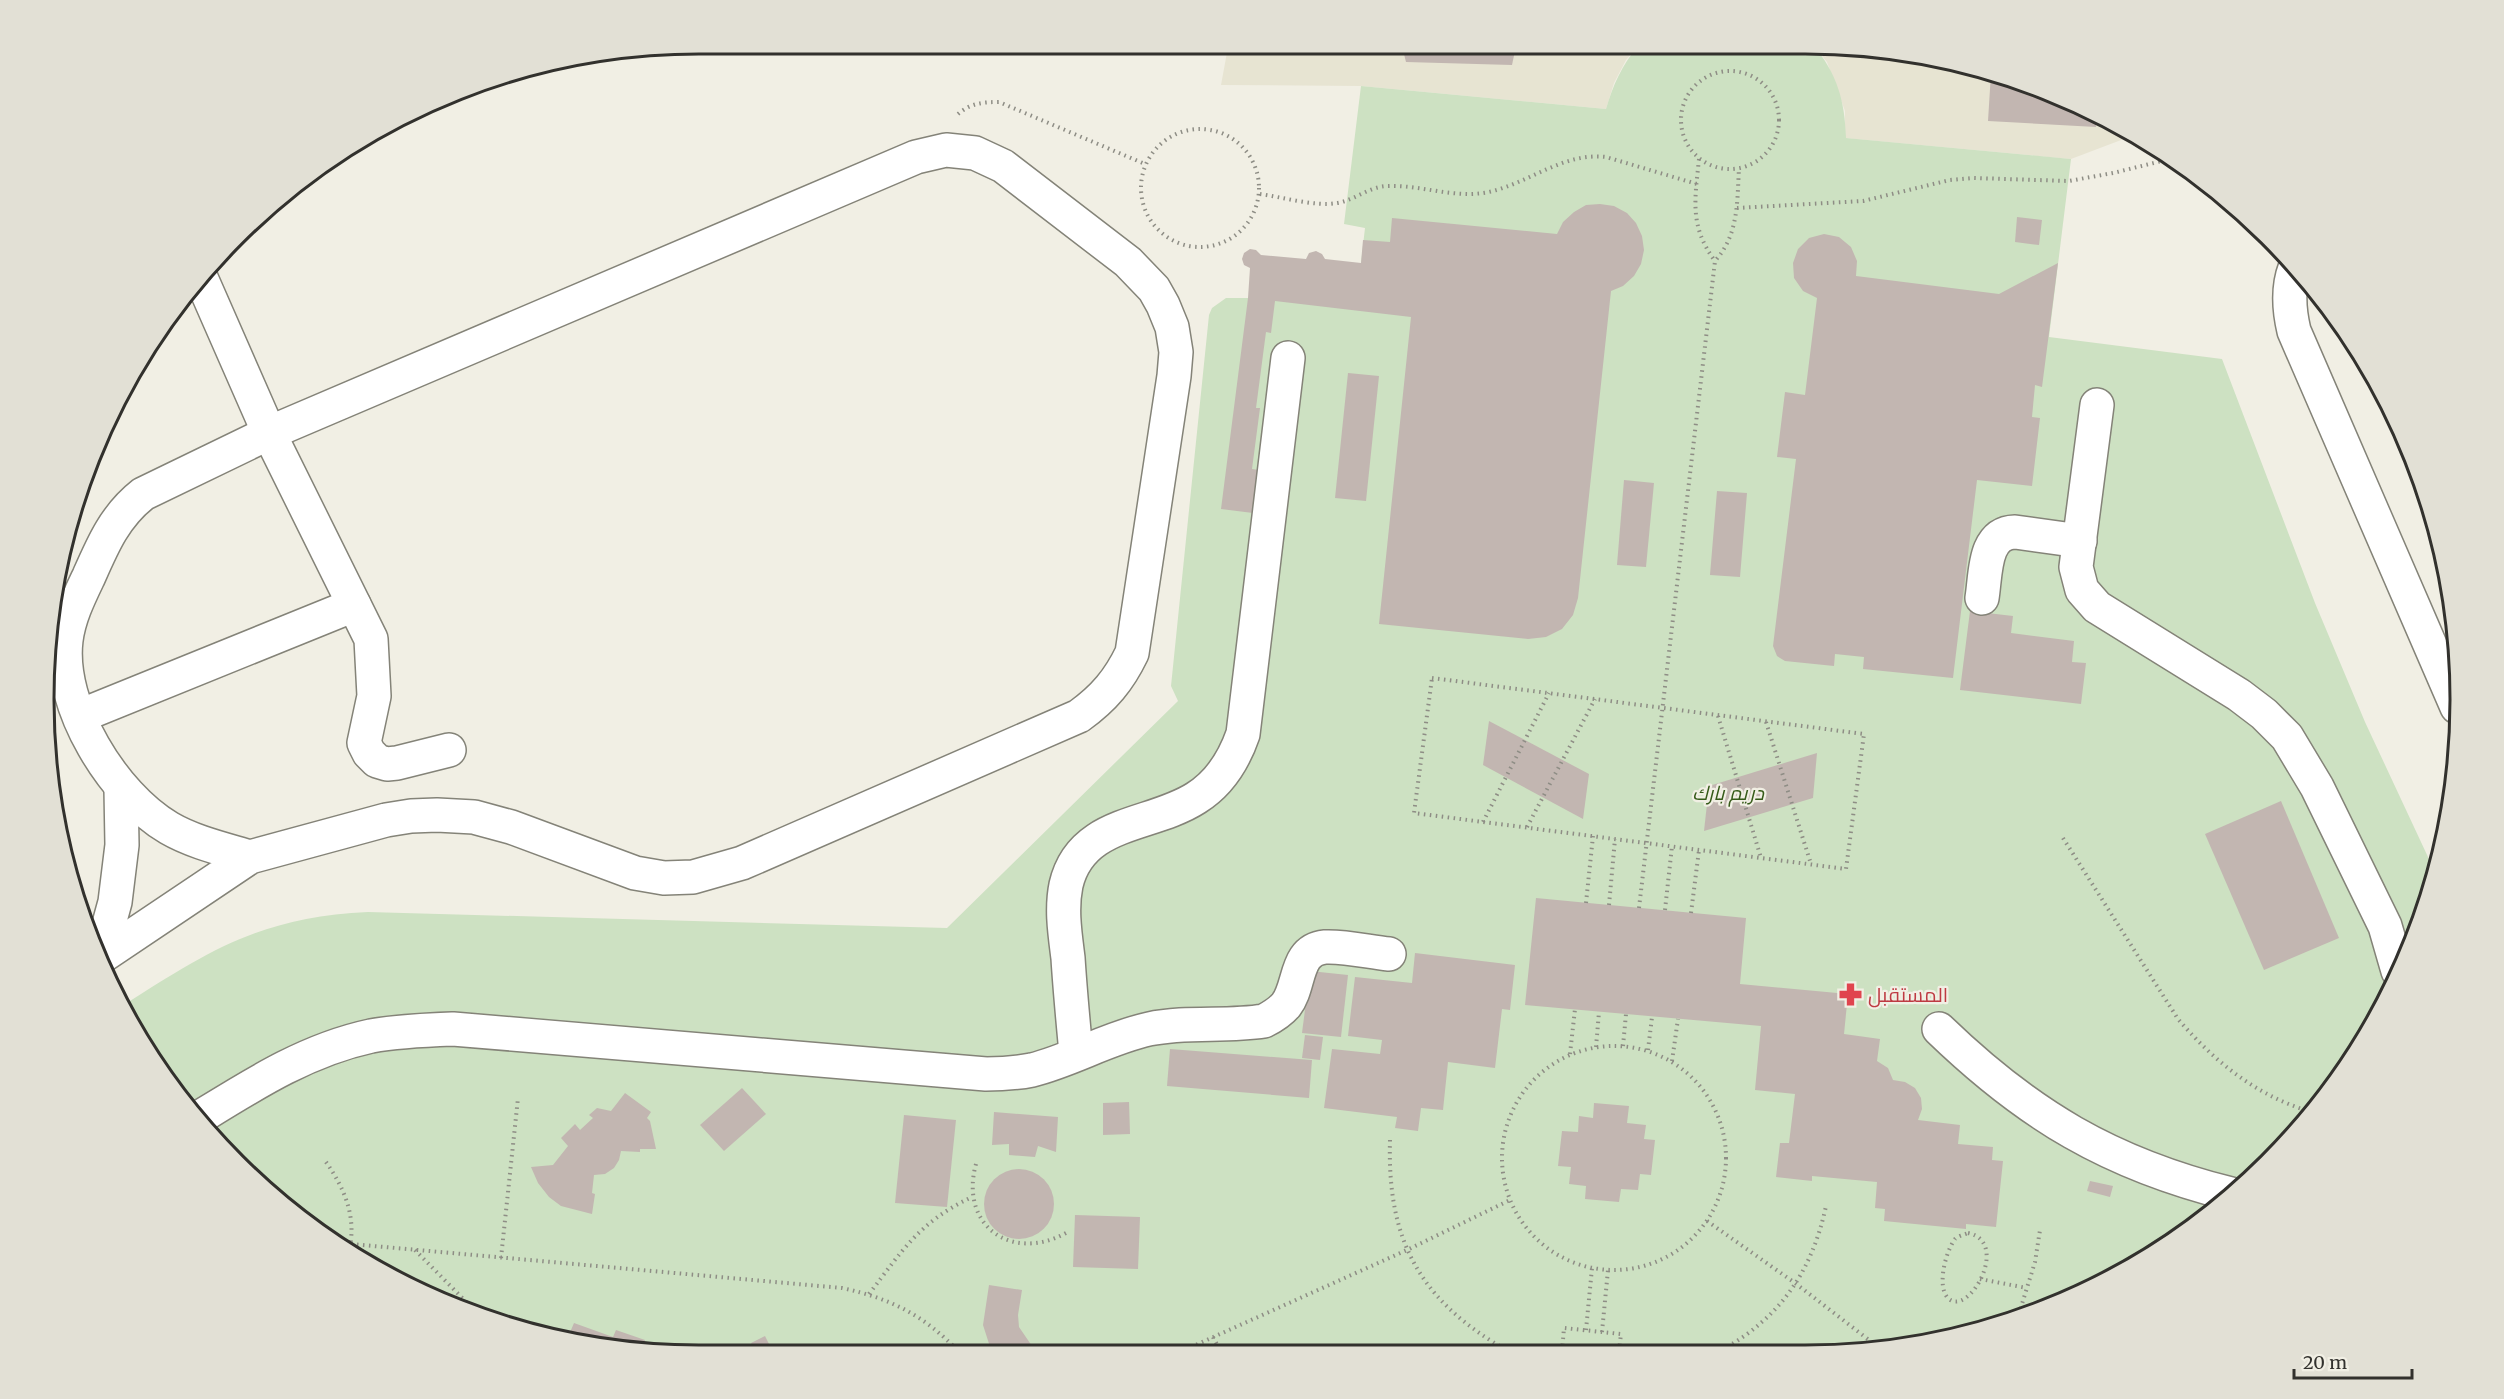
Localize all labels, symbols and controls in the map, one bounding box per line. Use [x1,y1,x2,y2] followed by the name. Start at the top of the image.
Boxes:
[1692,780,1765,807] park label: دريم بارك
[1837,982,1863,1008] pharmacy icon: المستقبل
[1868,982,1948,1008] place label: المستقبل
[2294,1342,2412,1380] scale bar
[2303,1351,2347,1374] text: 20 m

